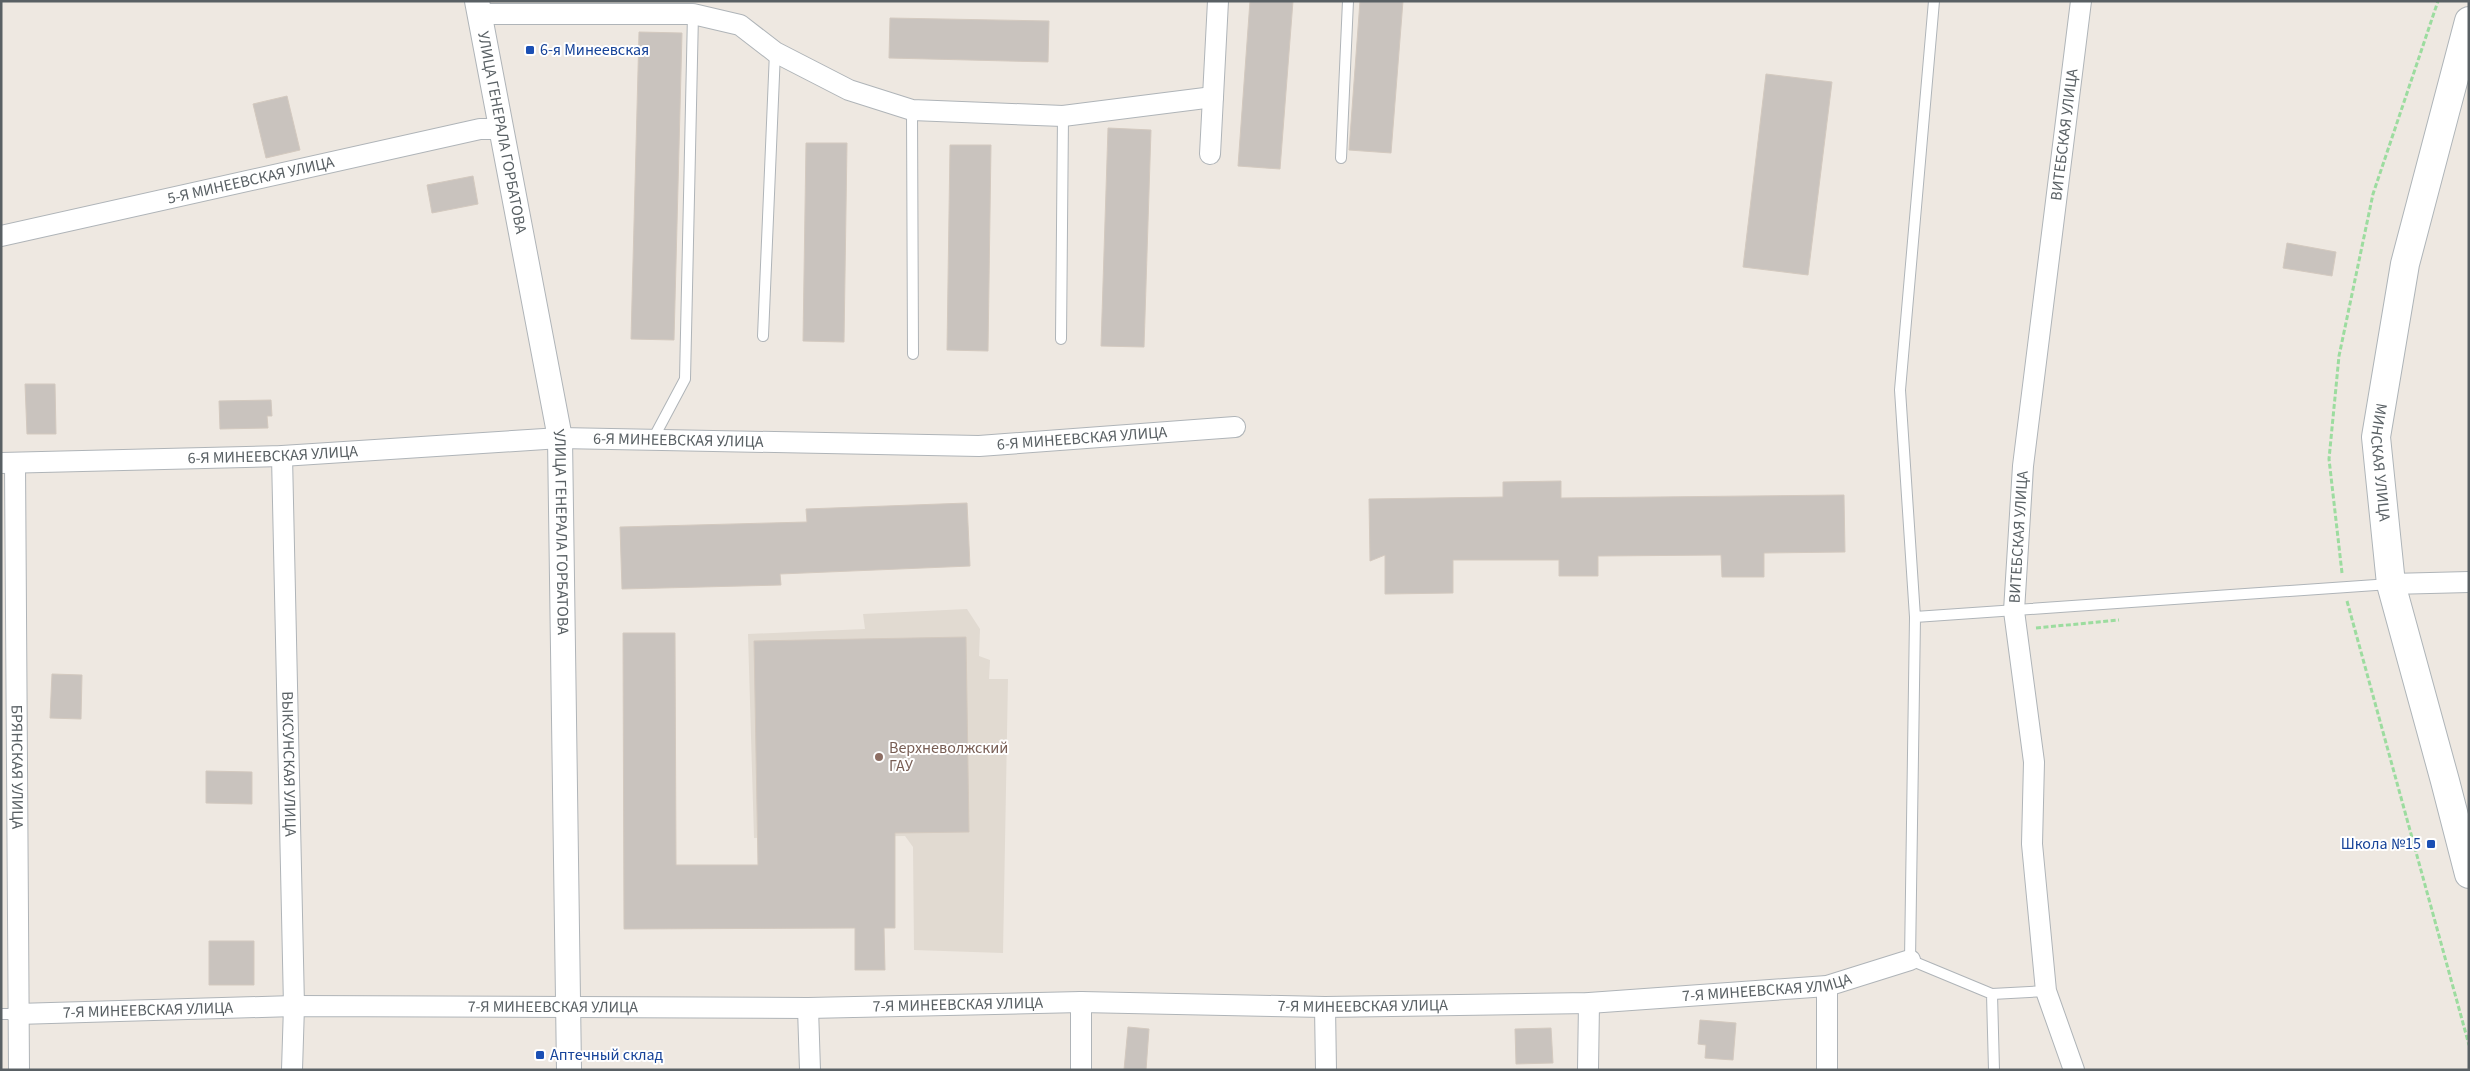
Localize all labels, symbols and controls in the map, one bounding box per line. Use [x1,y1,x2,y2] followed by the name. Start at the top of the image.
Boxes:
[472,30,532,236] street label: УЛИЦА ГЕНЕРАЛА ГОРБАТОВА
[540,39,649,61] place label: 6-я Минеевская
[524,44,536,56] marker: 6-я Минеевская
[2045,67,2083,202] street label: ВИТЕБСКАЯ УЛИЦА
[165,151,337,210] street label: 5-Я МИНЕЕВСКАЯ УЛИЦА
[2365,401,2396,523] street label: МИНСКАЯ УЛИЦА
[996,421,1168,456] street label: 6-Я МИНЕЕВСКАЯ УЛИЦА
[548,427,574,635] street label: УЛИЦА ГЕНЕРАЛА ГОРБАТОВА
[593,428,764,453] street label: 6-Я МИНЕЕВСКАЯ УЛИЦА
[187,440,359,469] street label: 6-Я МИНЕЕВСКАЯ УЛИЦА
[2004,470,2034,604] street label: ВИТЕБСКАЯ УЛИЦА
[276,691,301,837] street label: ВЫКСУНСКАЯ УЛИЦА
[6,705,28,830] street label: БРЯНСКАЯ УЛИЦА
[889,737,1008,777] place label: Верхневолжский ГАУ
[873,751,885,763] marker: Верхневолжский ГАУ
[2341,833,2421,855] place label: Школа №15
[2425,838,2437,850] marker: Школа №15
[1681,968,1855,1007] street label: 7-Я МИНЕЕВСКАЯ УЛИЦА
[872,992,1044,1018] street label: 7-Я МИНЕЕВСКАЯ УЛИЦА
[1277,994,1448,1018] street label: 7-Я МИНЕЕВСКАЯ УЛИЦА
[468,996,638,1018] street label: 7-Я МИНЕЕВСКАЯ УЛИЦА
[62,997,234,1024] street label: 7-Я МИНЕЕВСКАЯ УЛИЦА
[550,1044,664,1066] place label: Аптечный склад
[534,1049,546,1061] marker: Аптечный склад

